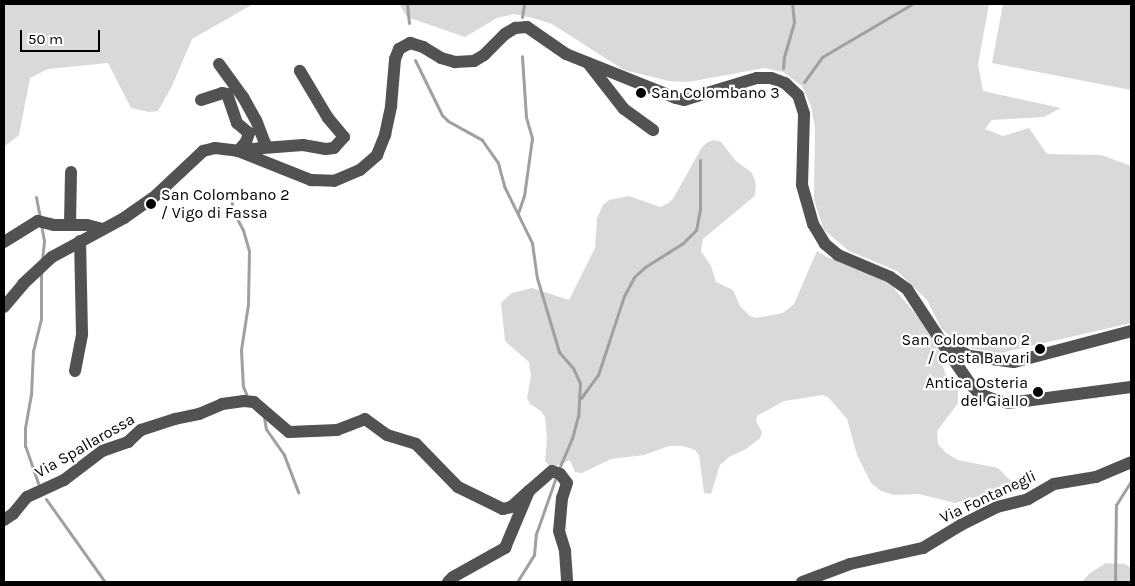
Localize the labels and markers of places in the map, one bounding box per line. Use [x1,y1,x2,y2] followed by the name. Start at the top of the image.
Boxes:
[651,83,780,103] place label: San Colombano 3
[635,87,647,99] marker: San Colombano 3
[161,185,289,223] place label: San Colombano 2 / Vigo di Fassa
[145,198,157,210] marker: San Colombano 2 / Vigo di Fassa
[902,330,1030,368] place label: San Colombano 2 / Costa Bavari
[1034,343,1046,355] marker: San Colombano 2 / Costa Bavari
[925,373,1028,411] place label: Antica Osteria del Giallo
[1032,386,1044,398] marker: Antica Osteria del Giallo

